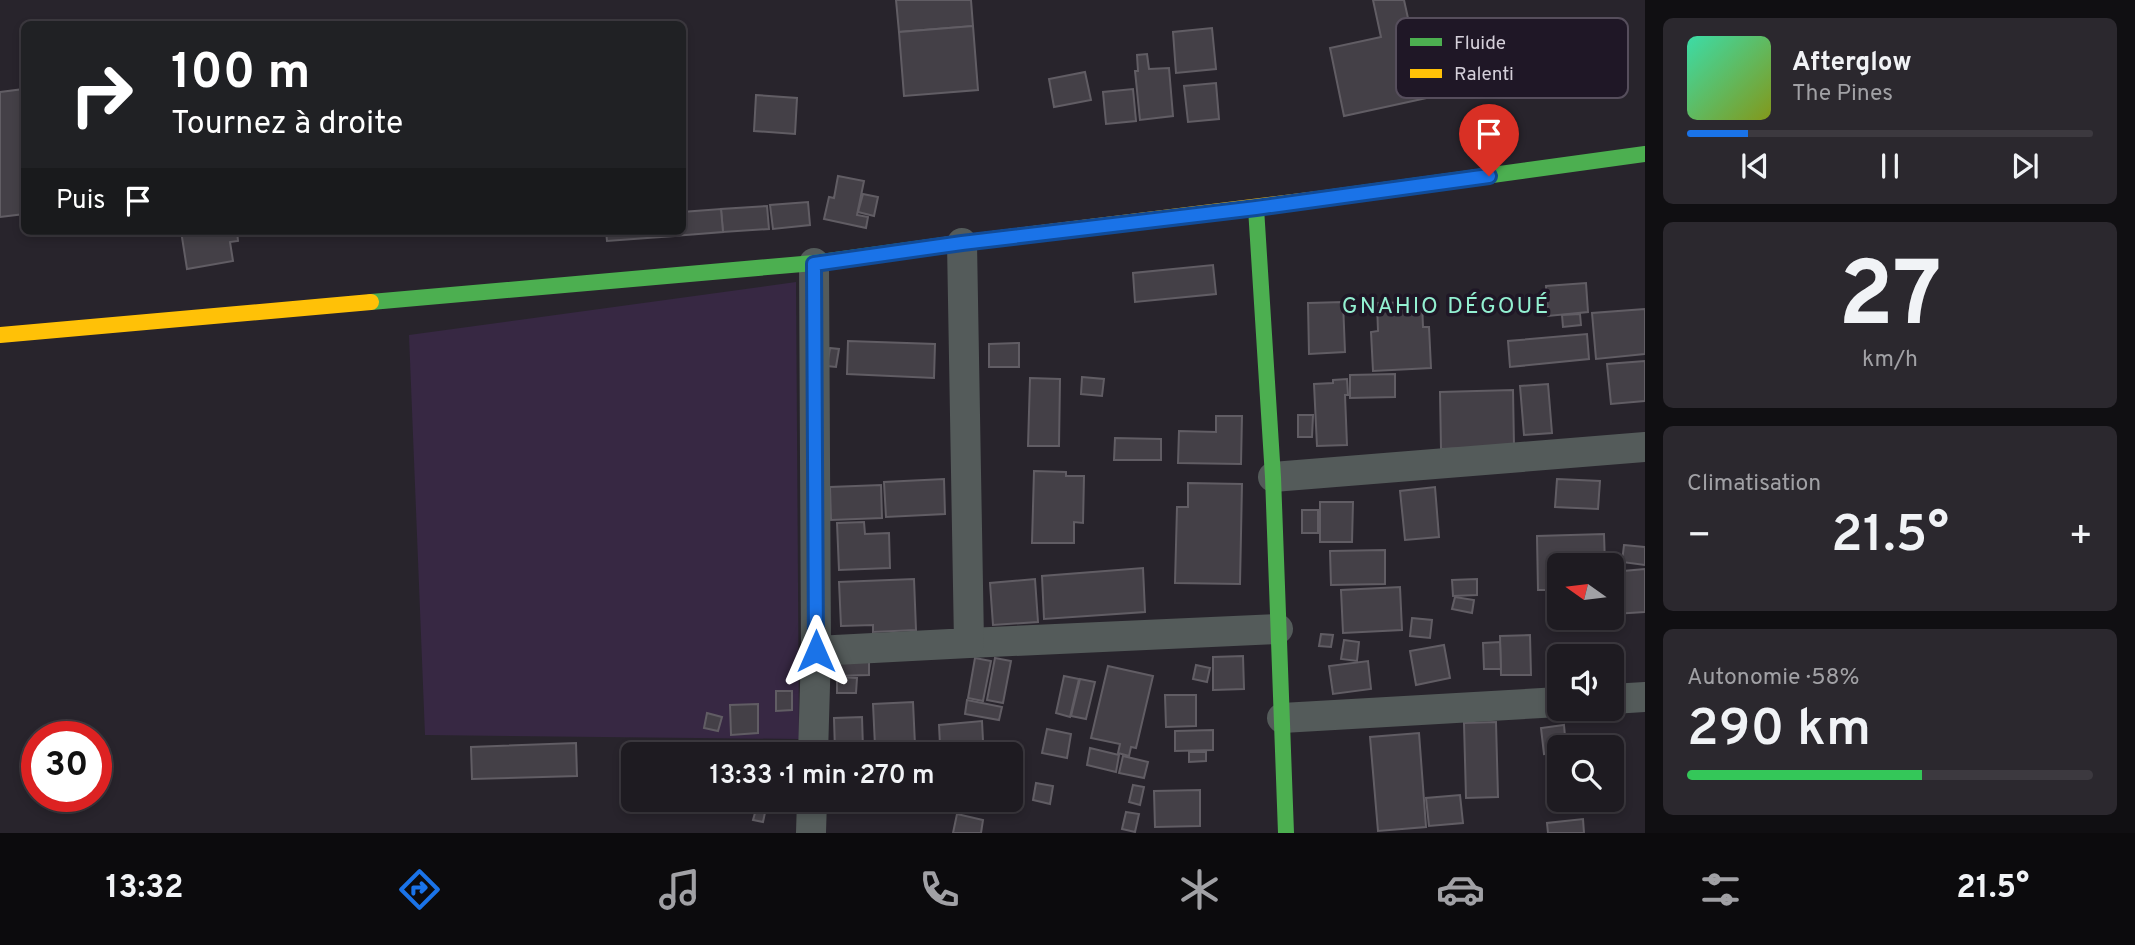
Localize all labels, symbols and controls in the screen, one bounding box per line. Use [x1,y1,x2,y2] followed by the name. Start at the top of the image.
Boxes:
[1396,18,1628,98] legend
[1454,32,1506,56] text: Fluide
[171,44,310,106] text: 100 m
[1792,47,1912,80] text: Afterglow
[56,49,147,140] icon: right
[1454,63,1514,87] text: Ralenti
[1792,80,1893,109] text: The Pines
[1459,104,1519,176] pin
[171,105,403,145] text: Tournez à droite
[1470,115,1508,153] icon: arrive
[1736,147,1774,185] icon: previous
[1871,147,1909,185] icon: pause
[2006,147,2044,185] icon: next
[119,182,157,220] icon: arrive
[56,185,105,218] text: Puis
[1838,243,1942,358] text: 27
[1342,292,1550,322] district label: GNAHIO DÉGOUÉ
[1862,346,1918,375] text: km/h
[1687,470,1821,499] text: Climatisation
[1831,504,1949,570] text: 21.5°
[1687,513,1712,562] text: −
[2068,513,2093,562] text: +
[1547,553,1624,630] north arrow
[1547,553,1624,812] map controls
[779,614,853,688] position arrow
[1547,644,1624,721] button: sound
[1687,664,1860,693] text: Autonomie · 58%
[1687,698,1871,764] text: 290 km
[21,721,112,812] speed limit sign: 30
[1547,735,1624,812] button: search
[709,760,935,793] text: 13:33 · 1 min · 270 m
[395,865,444,914] icon: directions
[655,865,704,914] icon: music
[915,865,964,914] icon: phone
[1175,865,1224,914] icon: climate
[1436,865,1485,914] icon: car
[1696,865,1745,914] icon: filters
[106,869,183,909] text: 13:32
[1956,869,2029,909] text: 21.5°

